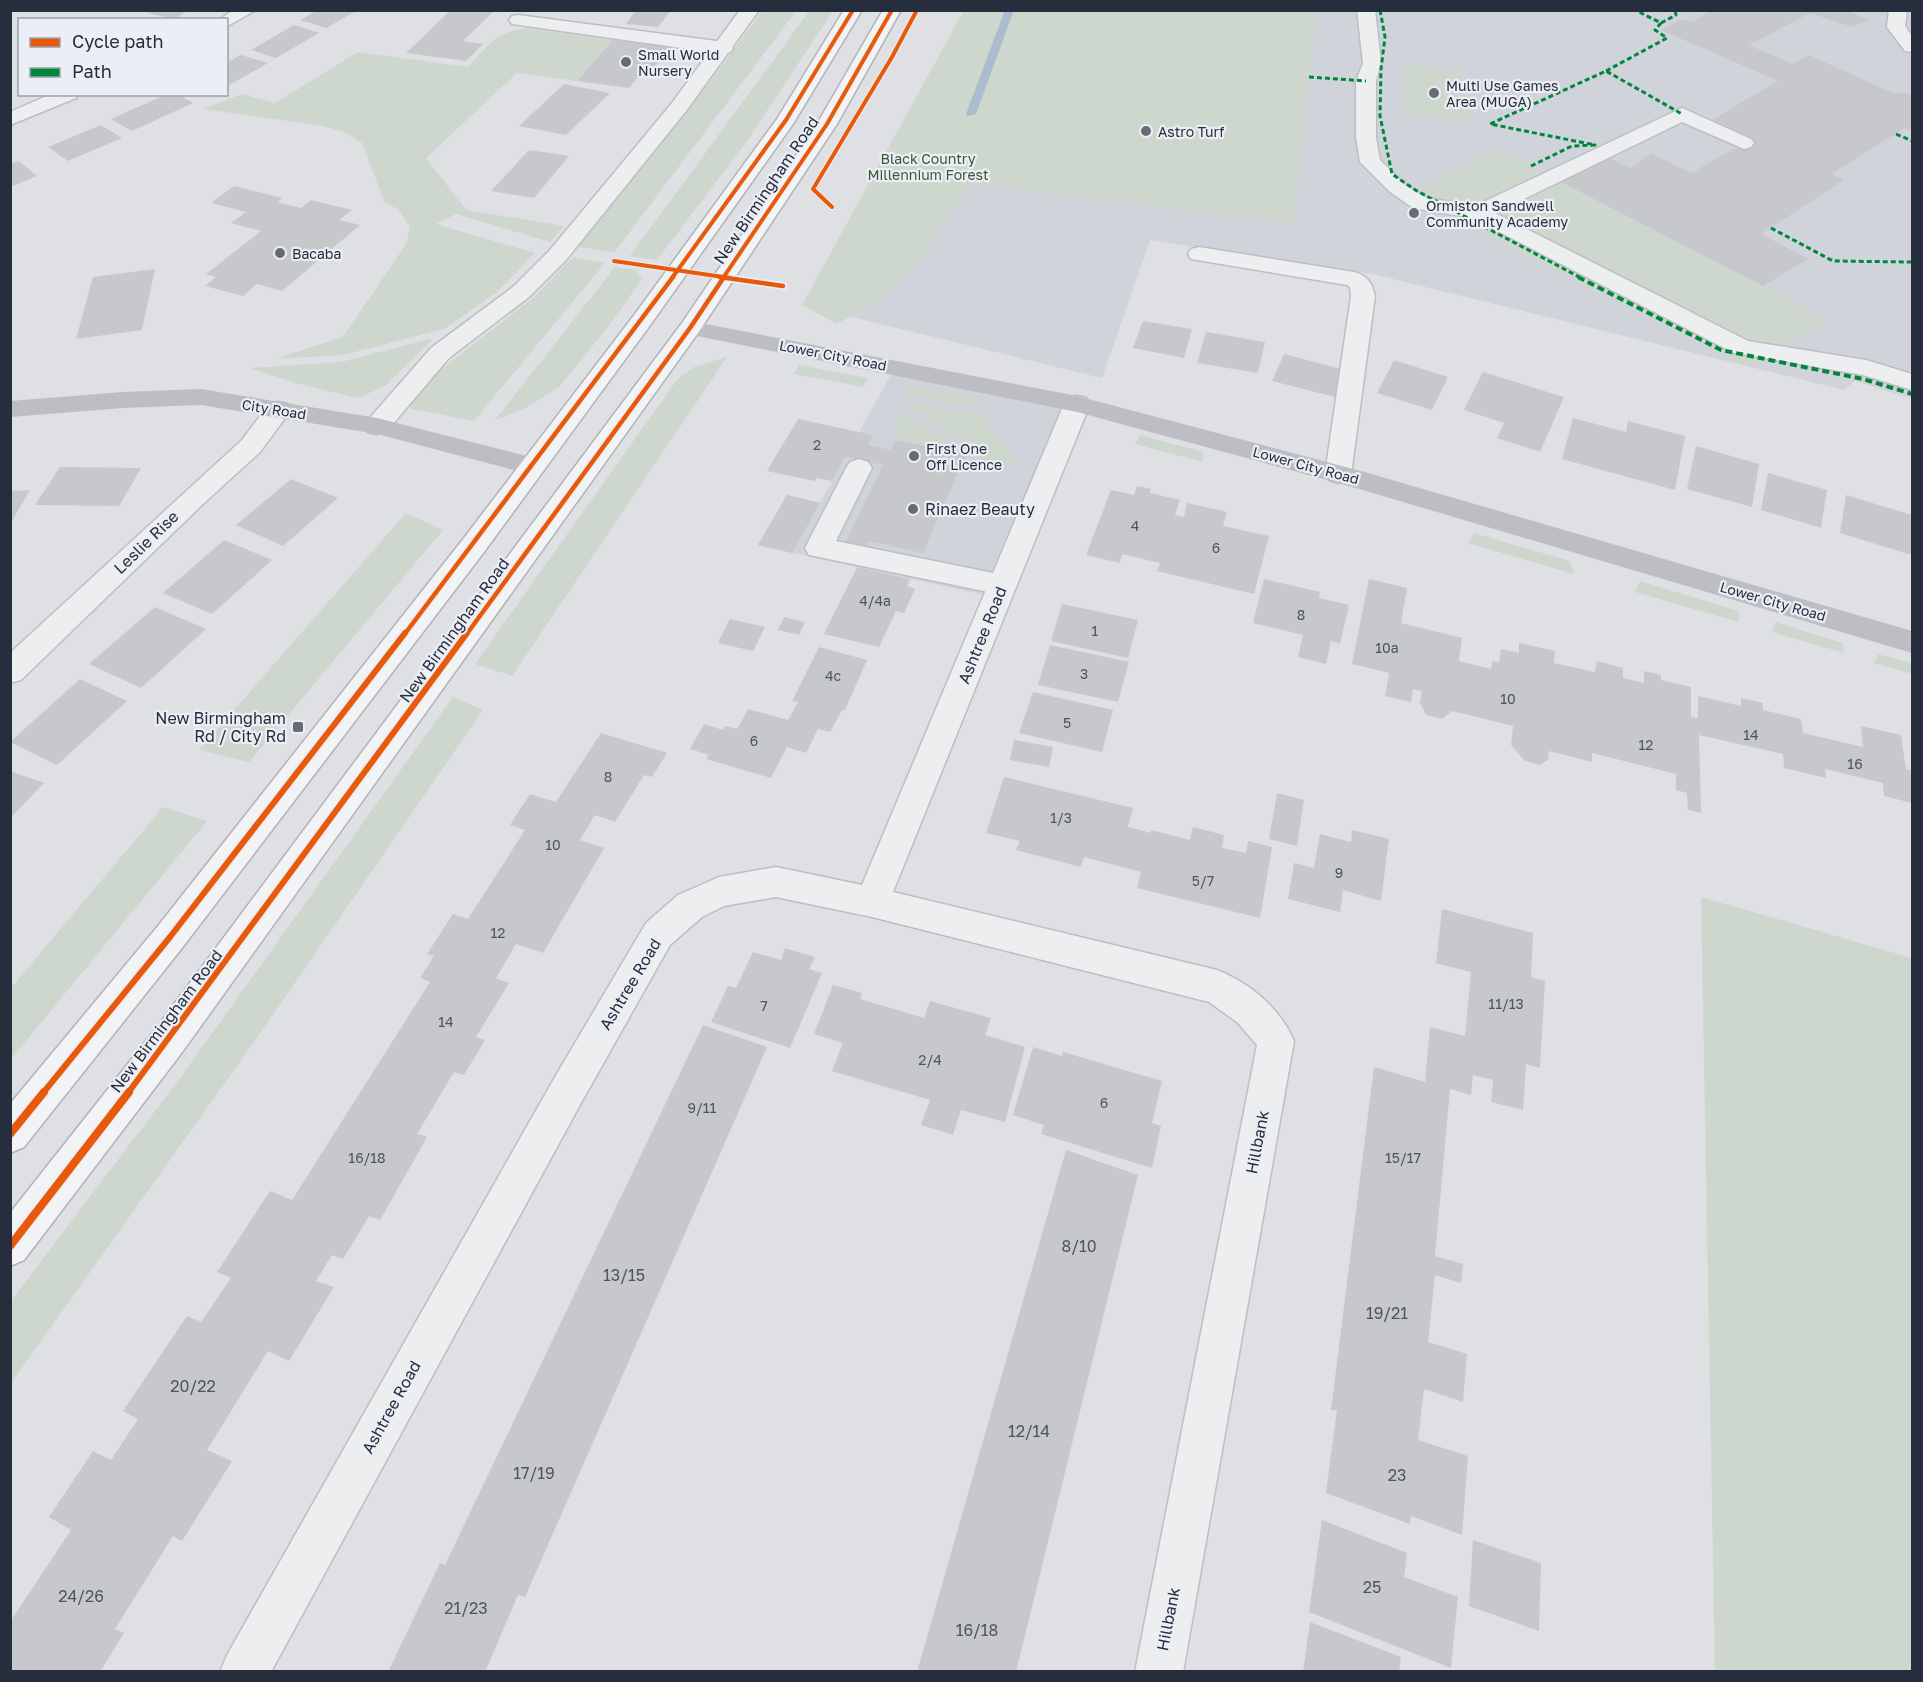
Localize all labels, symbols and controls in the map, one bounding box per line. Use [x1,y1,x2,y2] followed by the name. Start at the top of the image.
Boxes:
[18,18,228,96] legend
[72,30,164,52] text: Cycle path
[638,46,719,79] place label: Small World Nursery
[619,55,633,69] marker: Small World Nursery
[72,60,112,82] text: Path
[1446,77,1559,110] place label: Multi Use Games Area (MUGA)
[1427,86,1441,100] marker: Multi Use Games Area (MUGA)
[709,112,823,268] street label: New Birmingham Road
[1158,123,1224,140] place label: Astro Turf
[1139,124,1153,138] marker: Astro Turf
[867,150,989,183] park label: Black Country Millennium Forest
[1426,197,1568,230] place label: Ormiston Sandwell Community Academy
[1407,206,1421,220] marker: Ormiston Sandwell Community Academy
[292,245,341,262] place label: Bacaba
[273,246,287,260] marker: Bacaba
[778,336,888,374] street label: Lower City Road
[241,396,307,422] street label: City Road
[813,436,821,453] house number: 2
[926,440,1002,473] place label: First One Off Licence
[1251,443,1361,487] street label: Lower City Road
[907,449,921,463] marker: First One Off Licence
[925,499,1035,519] place label: Rinaez Beauty
[906,502,920,516] marker: Rinaez Beauty
[109,506,183,578] street label: Leslie Rise
[1131,517,1139,534] house number: 4
[1212,539,1220,556] house number: 6
[395,554,513,706] street label: New Birmingham Road
[1718,578,1828,624] street label: Lower City Road
[953,583,1011,687] street label: Ashtree Road
[859,592,891,609] house number: 4/4a
[1297,606,1305,623] house number: 8
[1092,622,1099,639] house number: 1
[1375,639,1399,656] house number: 10a
[1080,665,1088,682] house number: 3
[825,667,841,684] house number: 4c
[1500,690,1516,707] house number: 10
[155,708,286,746] place label: New Birmingham Rd / City Rd
[1063,714,1071,731] house number: 5
[291,720,305,734] marker: New Birmingham Rd / City Rd
[1743,726,1759,743] house number: 14
[750,732,758,749] house number: 6
[1639,736,1653,753] house number: 12
[1847,755,1863,772] house number: 16
[604,768,612,785] house number: 8
[1050,809,1072,826] house number: 1/3
[545,836,561,853] house number: 10
[1335,864,1343,881] house number: 9
[1192,872,1214,889] house number: 5/7
[491,924,505,941] house number: 12
[595,935,665,1033] street label: Ashtree Road
[106,946,226,1096] street label: New Birmingham Road
[1488,995,1524,1012] house number: 11/13
[760,997,768,1014] house number: 7
[438,1013,454,1030] house number: 14
[918,1051,942,1068] house number: 2/4
[1100,1094,1108,1111] house number: 6
[688,1099,717,1116] house number: 9/11
[1241,1108,1273,1176] street label: Hillbank
[348,1149,386,1166] house number: 16/18
[1385,1149,1421,1166] house number: 15/17
[1061,1236,1097,1256] house number: 8/10
[603,1265,645,1285] house number: 13/15
[1366,1303,1408,1323] house number: 19/21
[357,1357,425,1457] street label: Ashtree Road
[170,1376,216,1396] house number: 20/22
[1008,1421,1050,1441] house number: 12/14
[513,1463,555,1483] house number: 17/19
[1388,1465,1406,1485] house number: 23
[1363,1577,1381,1597] house number: 25
[1152,1585,1184,1653] street label: Hillbank
[58,1586,104,1606] house number: 24/26
[444,1598,488,1618] house number: 21/23
[956,1620,998,1640] house number: 16/18

